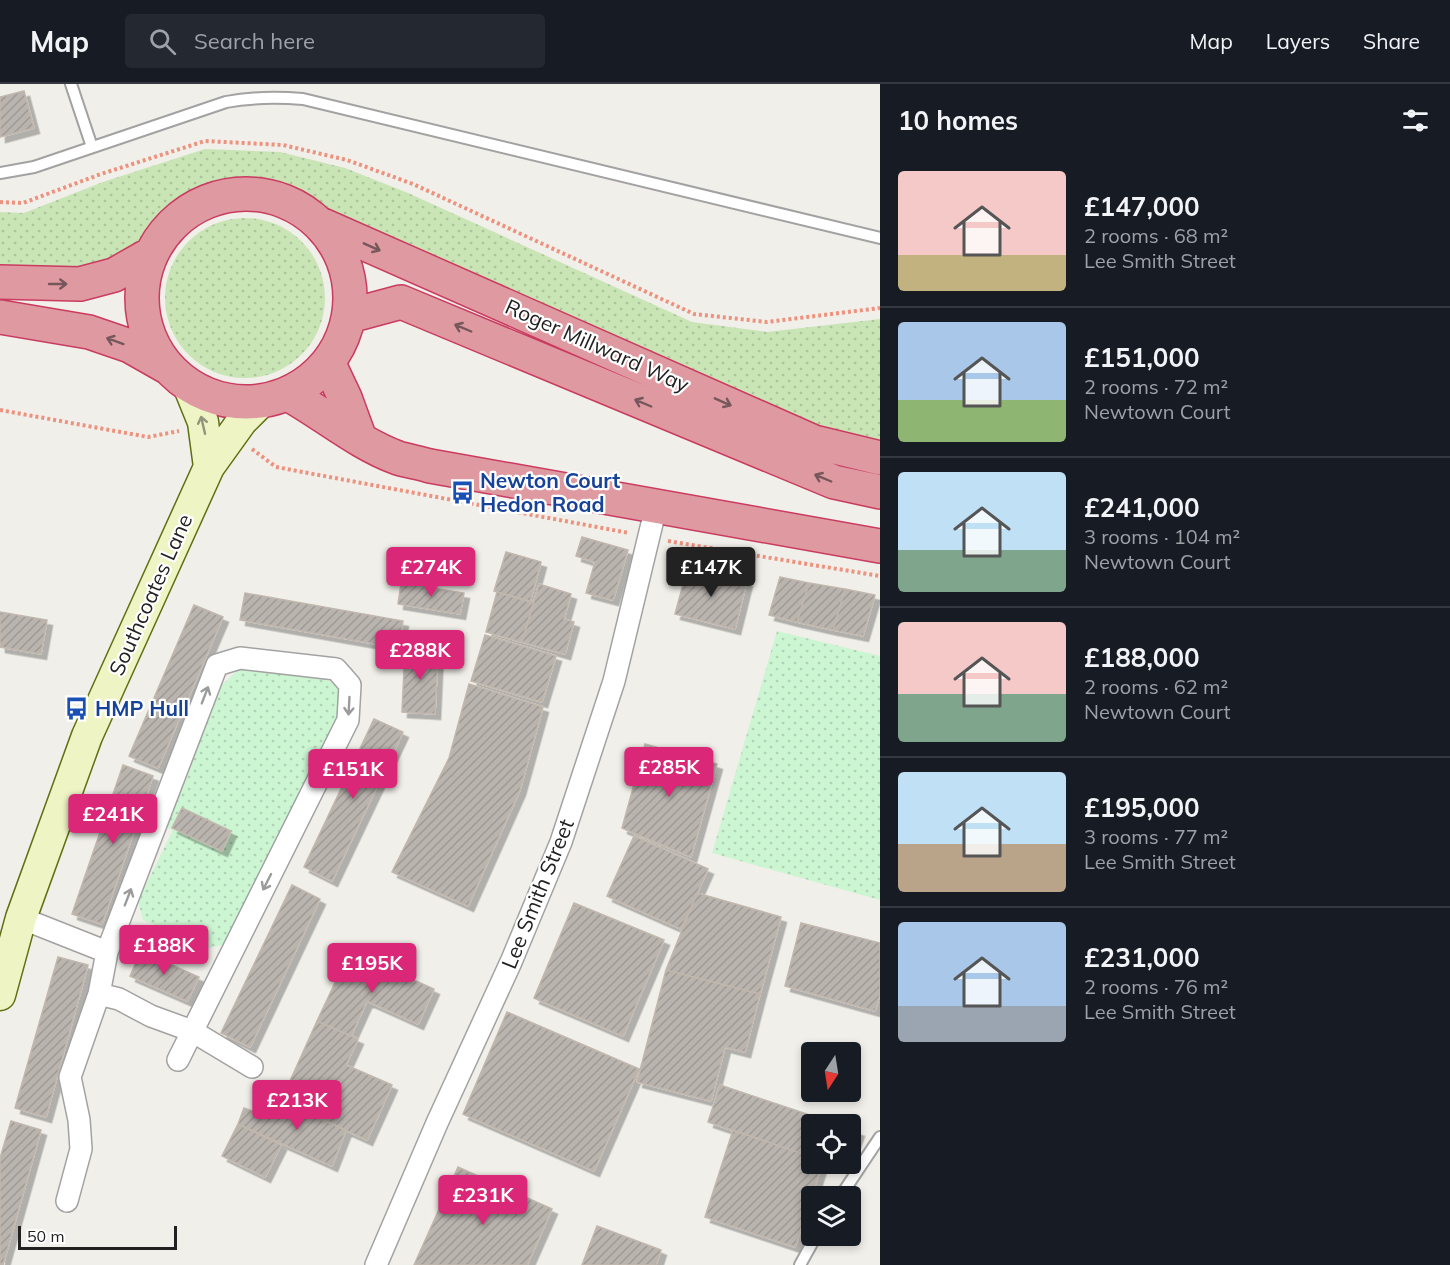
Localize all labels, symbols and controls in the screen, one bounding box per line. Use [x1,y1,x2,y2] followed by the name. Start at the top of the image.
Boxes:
[125,14,545,68] search box
[30,24,89,59] text: Map
[146,25,179,58] icon: search
[194,27,315,55] text: Search here
[1190,28,1233,54] text: Map
[1266,28,1330,54] text: Layers
[1363,28,1420,54] text: Share
[898,104,1018,137] text: 10 homes
[1399,104,1432,137] icon: filters
[1084,190,1200,223] text: £147,000
[946,195,1018,267] icon: home
[1084,223,1228,248] text: 2 rooms · 68 m²
[362,242,381,253] one-way arrow
[1084,248,1236,273] text: Lee Smith Street
[48,278,68,290] one-way arrow
[501,293,693,397] street label: Roger Millward Way
[455,322,473,333] one-way arrow
[106,335,125,346] one-way arrow
[1084,341,1200,374] text: £151,000
[946,346,1018,418] icon: home
[1084,374,1228,399] text: 2 rooms · 72 m²
[635,397,653,408] one-way arrow
[714,397,732,408] one-way arrow
[1084,399,1230,424] text: Newtown Court
[196,416,208,435] one-way arrow
[480,467,620,517] place label: Newton Court Hedon Road
[815,471,833,483] one-way arrow
[449,480,475,506] bus stop icon: Newton Court Hedon Road
[1084,491,1200,524] text: £241,000
[946,496,1018,568] icon: home
[103,510,197,679] street label: Southcoates Lane
[1084,524,1240,549] text: 3 rooms · 104 m²
[389,547,473,598] pin: £274K
[669,547,753,598] pin: £147K
[1084,549,1230,574] text: Newtown Court
[400,554,462,579] text: £274K
[680,554,742,579] text: £147K
[378,630,462,681] pin: £288K
[389,637,451,662] text: £288K
[1084,641,1200,674] text: £188,000
[946,646,1018,718] icon: home
[1084,674,1228,699] text: 2 rooms · 62 m²
[200,687,211,705] one-way arrow
[95,695,189,721] place label: HMP Hull
[343,695,354,715] one-way arrow
[64,696,90,722] bus stop icon: HMP Hull
[1084,699,1230,724] text: Newtown Court
[627,747,711,798] pin: £285K
[311,749,395,800] pin: £151K
[638,754,700,779] text: £285K
[322,756,384,781] text: £151K
[1084,791,1200,824] text: £195,000
[71,794,155,845] pin: £241K
[946,796,1018,868] icon: home
[82,801,144,826] text: £241K
[495,815,579,972] street label: Lee Smith Street
[1084,824,1228,849] text: 3 rooms · 77 m²
[1084,849,1236,874] text: Lee Smith Street
[261,872,272,890] one-way arrow
[124,888,135,907] one-way arrow
[122,925,206,976] pin: £188K
[133,932,195,957] text: £188K
[1084,941,1200,974] text: £231,000
[330,943,414,994] pin: £195K
[946,946,1018,1018] icon: home
[341,950,403,975] text: £195K
[1084,974,1228,999] text: 2 rooms · 76 m²
[1084,999,1236,1024] text: Lee Smith Street
[801,1042,861,1102] north arrow
[801,1042,861,1246] map controls
[255,1080,339,1131] pin: £213K
[266,1087,328,1112] text: £213K
[801,1114,861,1174] button: locate
[441,1175,525,1226] pin: £231K
[452,1182,514,1207] text: £231K
[801,1186,861,1246] button: layers
[18,1223,177,1250] scale bar
[27,1226,64,1246] text: 50 m

